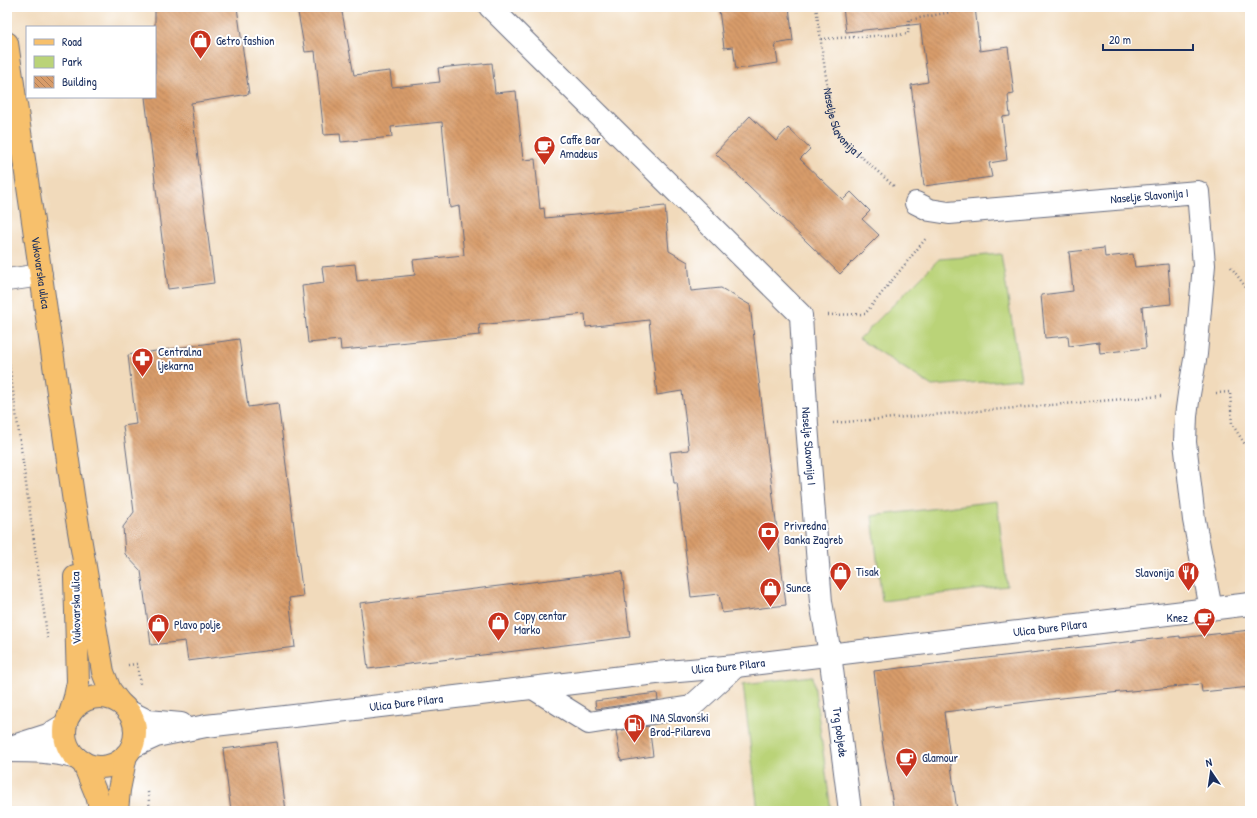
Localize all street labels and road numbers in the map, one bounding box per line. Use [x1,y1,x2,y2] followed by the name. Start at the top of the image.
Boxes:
[820,87,866,162] street label: Naselje Slavonija I
[1110,184,1189,207] street label: Naselje Slavonija I
[27,235,55,310] street label: Vukovarska ulica
[798,406,821,486] street label: Naselje Slavonija I
[66,571,85,644] street label: Vukovarska ulica
[1012,615,1088,641] street label: Ulica Đure Pilara
[691,654,766,678] street label: Ulica Đure Pilara
[368,690,444,715] street label: Ulica Đure Pilara
[829,706,852,758] street label: Trg pobjede

